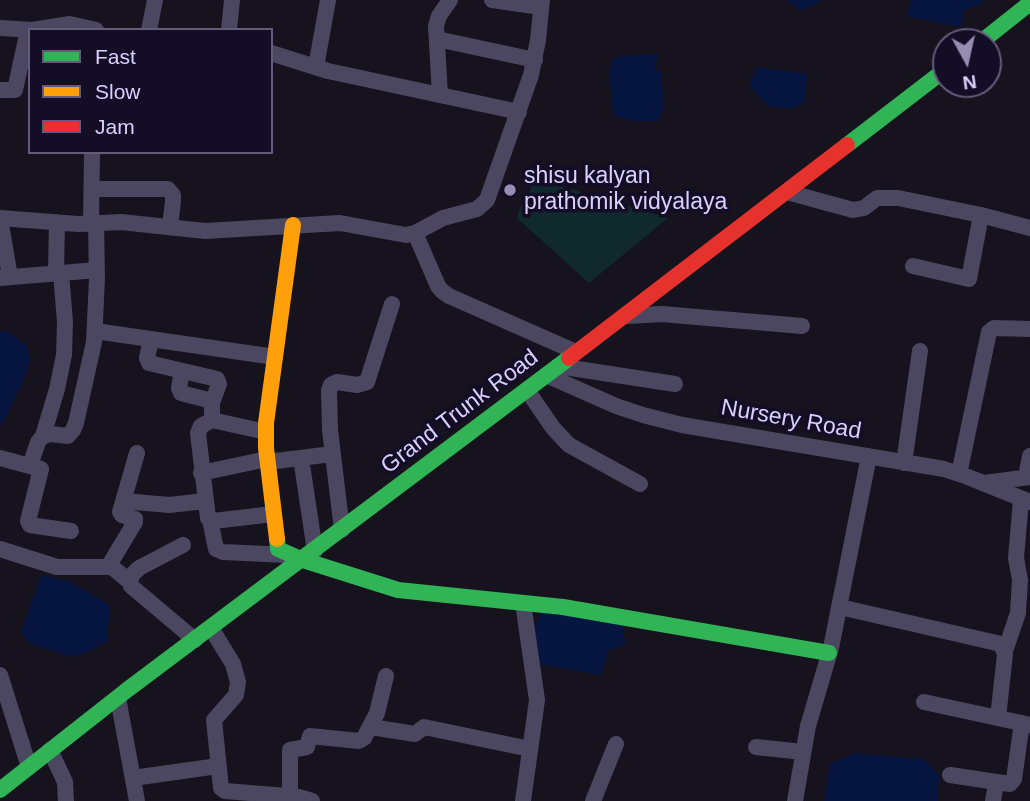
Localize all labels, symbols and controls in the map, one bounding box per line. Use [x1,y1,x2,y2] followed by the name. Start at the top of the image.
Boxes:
[28,28,273,154] legend
[932,28,1002,98] north arrow
[95,45,136,68] text: Fast
[961,71,978,94] text: N
[95,80,141,103] text: Slow
[95,115,135,138] text: Jam
[524,163,727,217] place label: shisu kalyan prathomik vidyalaya
[502,182,518,198] marker: shisu kalyan prathomik vidyalaya
[376,344,544,480] street label: Grand Trunk Road
[719,394,863,446] street label: Nursery Road

